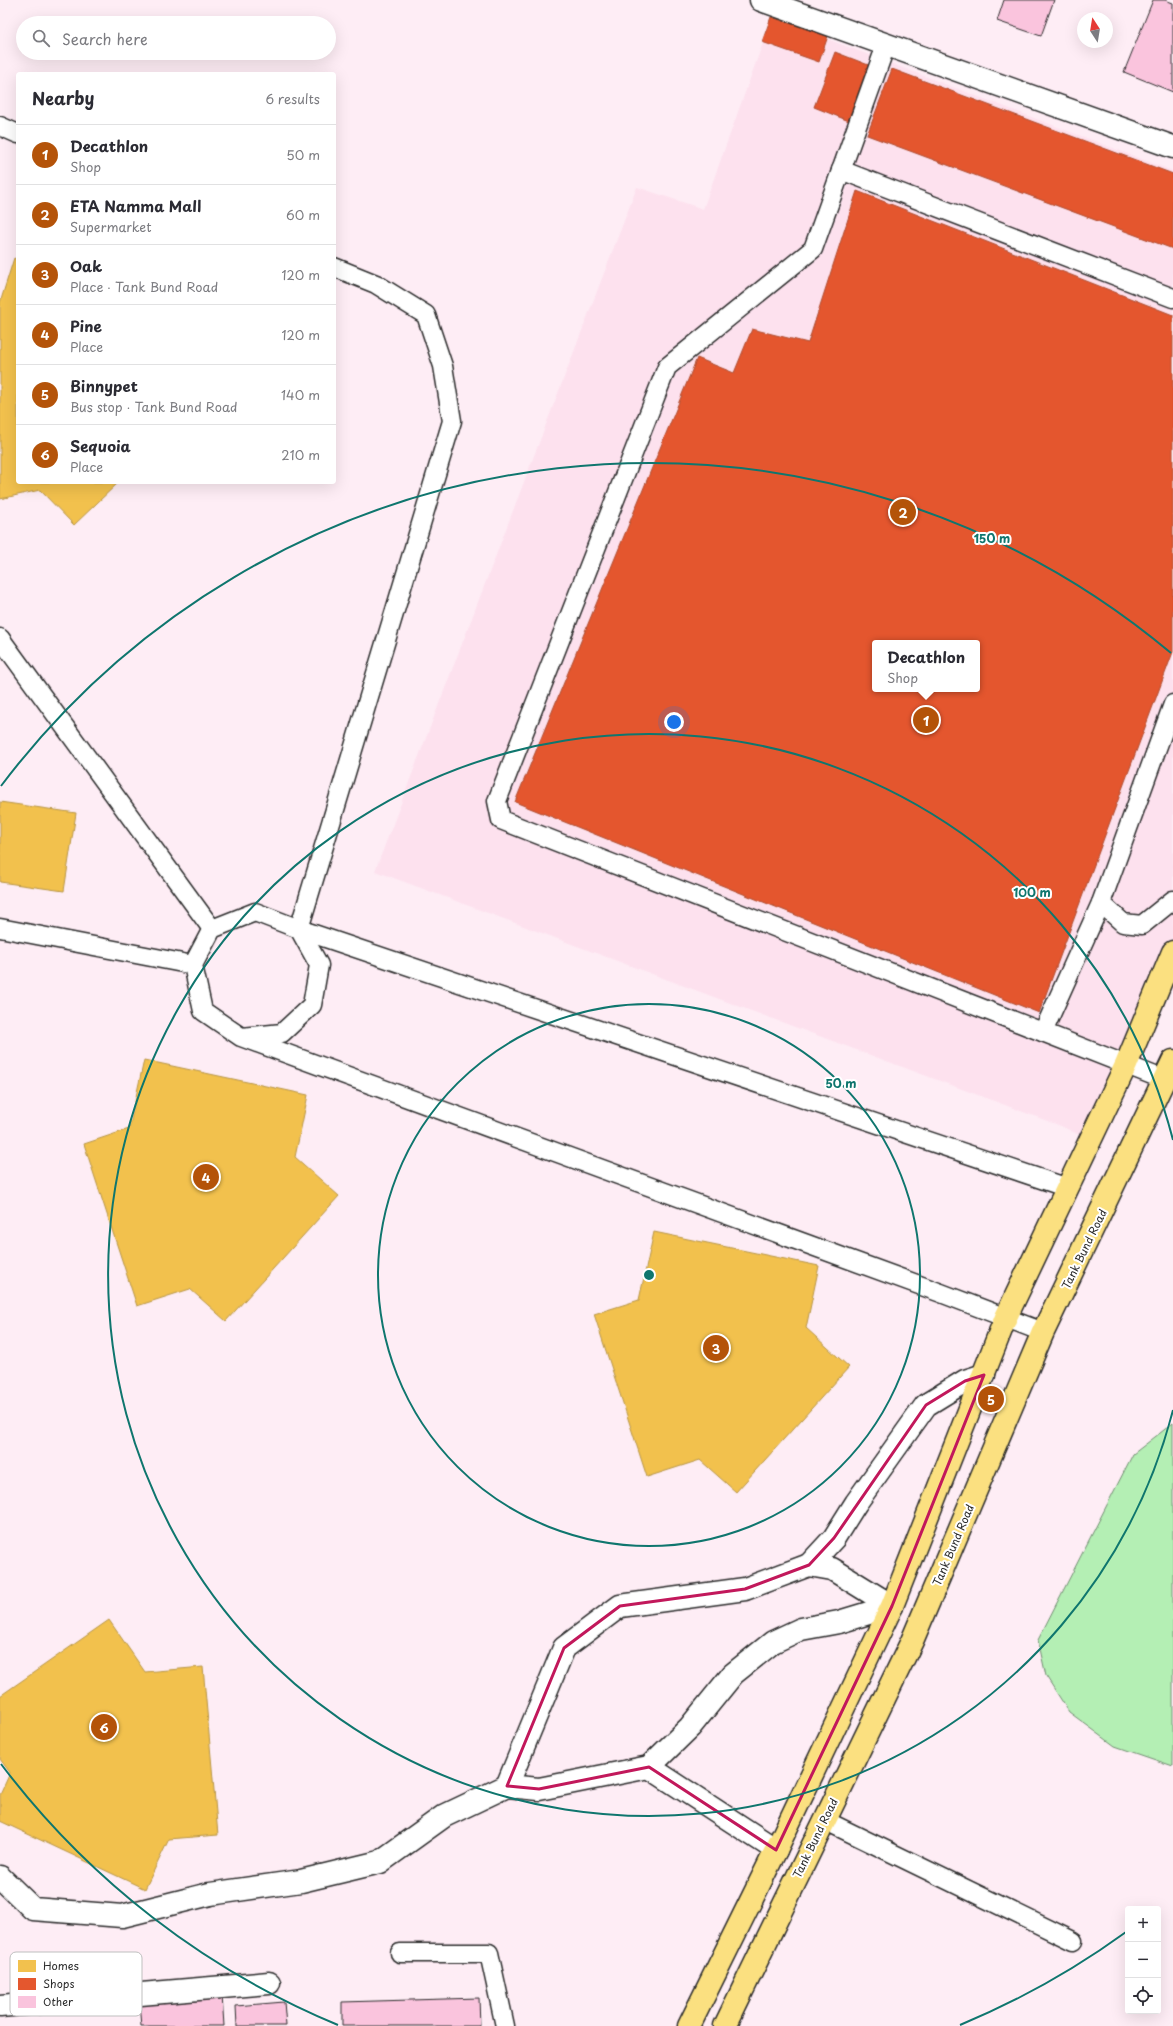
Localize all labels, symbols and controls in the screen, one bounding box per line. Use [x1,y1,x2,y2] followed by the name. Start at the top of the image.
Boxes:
[1077,12,1113,48] north arrow
[16,16,336,60] search box
[30,27,52,49] icon: search
[62,27,148,50] text: Search here
[32,85,94,111] text: Nearby
[265,89,320,108] text: 6 results
[70,134,148,157] text: Decathlon
[42,145,48,164] text: 1
[286,145,320,164] text: 50 m
[70,157,101,176] text: Shop
[70,194,201,217] text: ETA Namma Mall
[40,205,50,224] text: 2
[286,205,320,224] text: 60 m
[70,217,152,236] text: Supermarket
[70,254,102,277] text: Oak
[41,265,49,284] text: 3
[281,265,320,284] text: 120 m
[70,277,218,296] text: Place · Tank Bund Road
[70,314,102,337] text: Pine
[41,325,49,344] text: 4
[281,325,320,344] text: 120 m
[70,337,103,356] text: Place
[70,374,138,397] text: Binnypet
[41,385,49,404] text: 5
[281,385,320,404] text: 140 m
[70,397,238,416] text: Bus stop · Tank Bund Road
[70,434,131,457] text: Sequoia
[40,445,50,464] text: 6
[281,445,320,464] text: 210 m
[70,457,103,476] text: Place
[890,497,916,527] pin: 2
[974,529,1010,547] text: 150 m
[872,640,980,692] popup
[887,645,965,668] text: Decathlon
[887,668,918,687] text: Shop
[913,705,939,735] pin: 1
[664,712,684,732] your location
[1013,883,1051,901] text: 100 m
[825,1074,857,1092] text: 50 m
[193,1162,219,1192] pin: 4
[1057,1206,1111,1292] street label: Tank Bund Road
[642,1268,656,1282] centre of rings
[703,1333,729,1363] pin: 3
[978,1384,1004,1414] pin: 5
[928,1502,978,1588] street label: Tank Bund Road
[91,1712,117,1742] pin: 6
[788,1795,842,1881] street label: Tank Bund Road
[1125,1906,1161,2014] map controls
[1125,1906,1161,1942] button: +
[1125,1942,1161,1978] button: −
[10,1952,142,2016] legend
[43,1957,79,1974] text: Homes
[43,1975,74,1992] text: Shops
[1125,1978,1161,2014] button: locate
[43,1993,74,2010] text: Other

